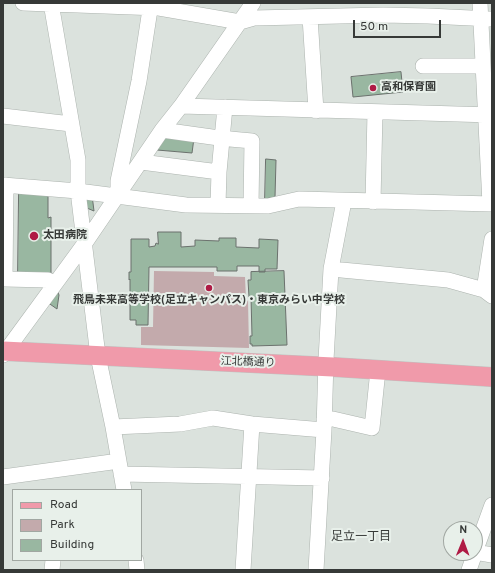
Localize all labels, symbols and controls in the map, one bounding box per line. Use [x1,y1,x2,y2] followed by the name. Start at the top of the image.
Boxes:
[355,12,443,38] scale bar
[360,19,388,35] text: 50 m
[381,81,436,95] place label: 高和保育園
[368,83,378,93] marker: 高和保育園
[43,229,87,243] place label: 太田病院
[28,230,40,242] marker: 太田病院
[204,283,214,293] marker: 飛鳥未来高等学校(足立キャンパス)・東京みらい中学校
[73,294,345,308] place label: 飛鳥未来高等学校(足立キャンパス)・東京みらい中学校
[220,355,276,371] street label: 江北橋通り
[12,489,142,561] legend
[50,497,78,513] text: Road
[50,517,75,533] text: Park
[443,521,483,561] north arrow
[459,523,467,537] text: N
[331,531,391,545] district label: 足立一丁目
[50,537,94,553] text: Building

